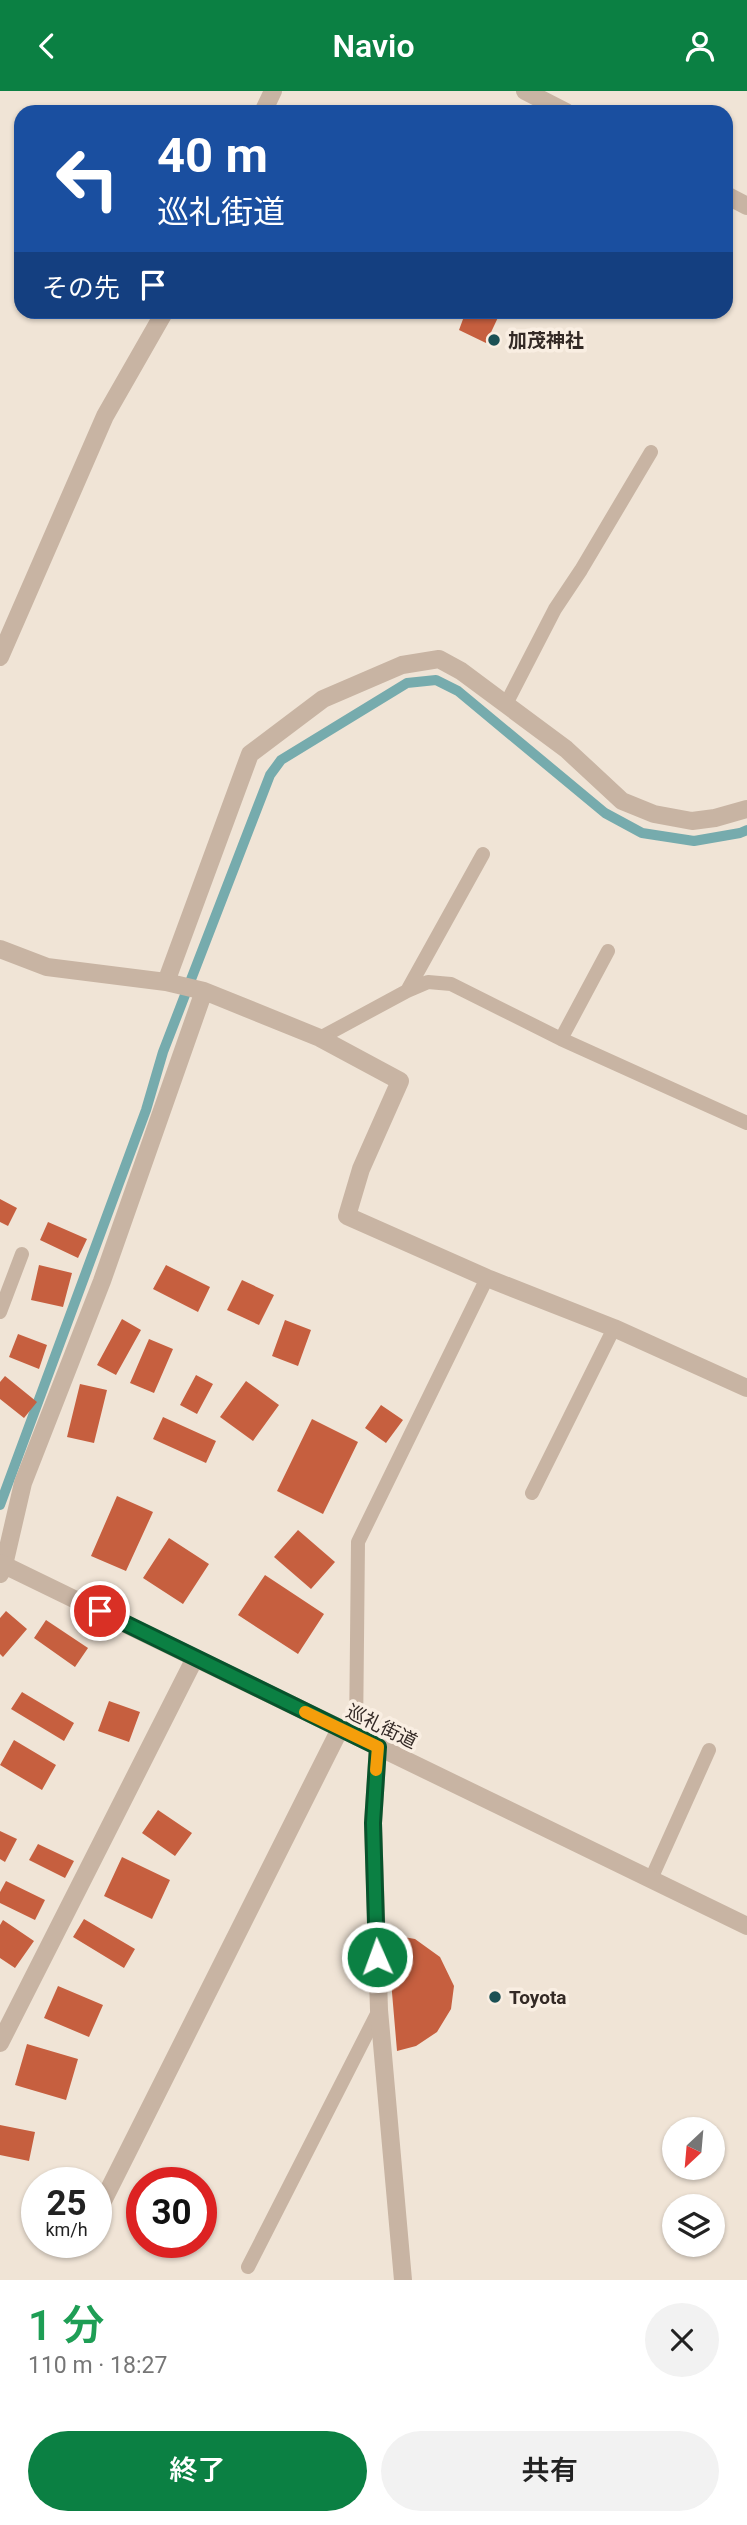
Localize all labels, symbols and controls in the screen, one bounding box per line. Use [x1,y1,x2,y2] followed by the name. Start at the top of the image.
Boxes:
[28,27,66,65] icon: back
[332,27,415,65] text: Navio
[681,27,719,65] icon: person
[157,127,268,184] text: 40 m
[42,133,133,224] icon: left
[157,193,285,231] text: 巡礼街道
[134,266,172,304] icon: arrive
[42,273,120,303] text: その先
[508,329,584,352] place label: 加茂神社
[486,332,502,348] marker: 加茂神社
[70,1581,130,1641] pin
[81,1592,119,1630] icon: arrive
[343,1699,421,1753] street label: 巡礼街道
[340,1920,414,1994] position arrow
[509,1986,567,2009] place label: Toyota
[487,1989,503,2005] marker: Toyota
[662,2117,724,2181] north arrow
[662,2117,725,2257] map controls
[126,2167,217,2258] speed limit sign: 30
[46,2183,87,2224] text: 25
[662,2194,725,2257] button: layers
[45,2219,88,2240] text: km/h
[28,2301,104,2350] text: 1 分
[645,2303,719,2377] button: close
[28,2352,167,2379] text: 110 m · 18:27
[28,2431,367,2511] button: 終了
[381,2431,719,2511] button: 共有

